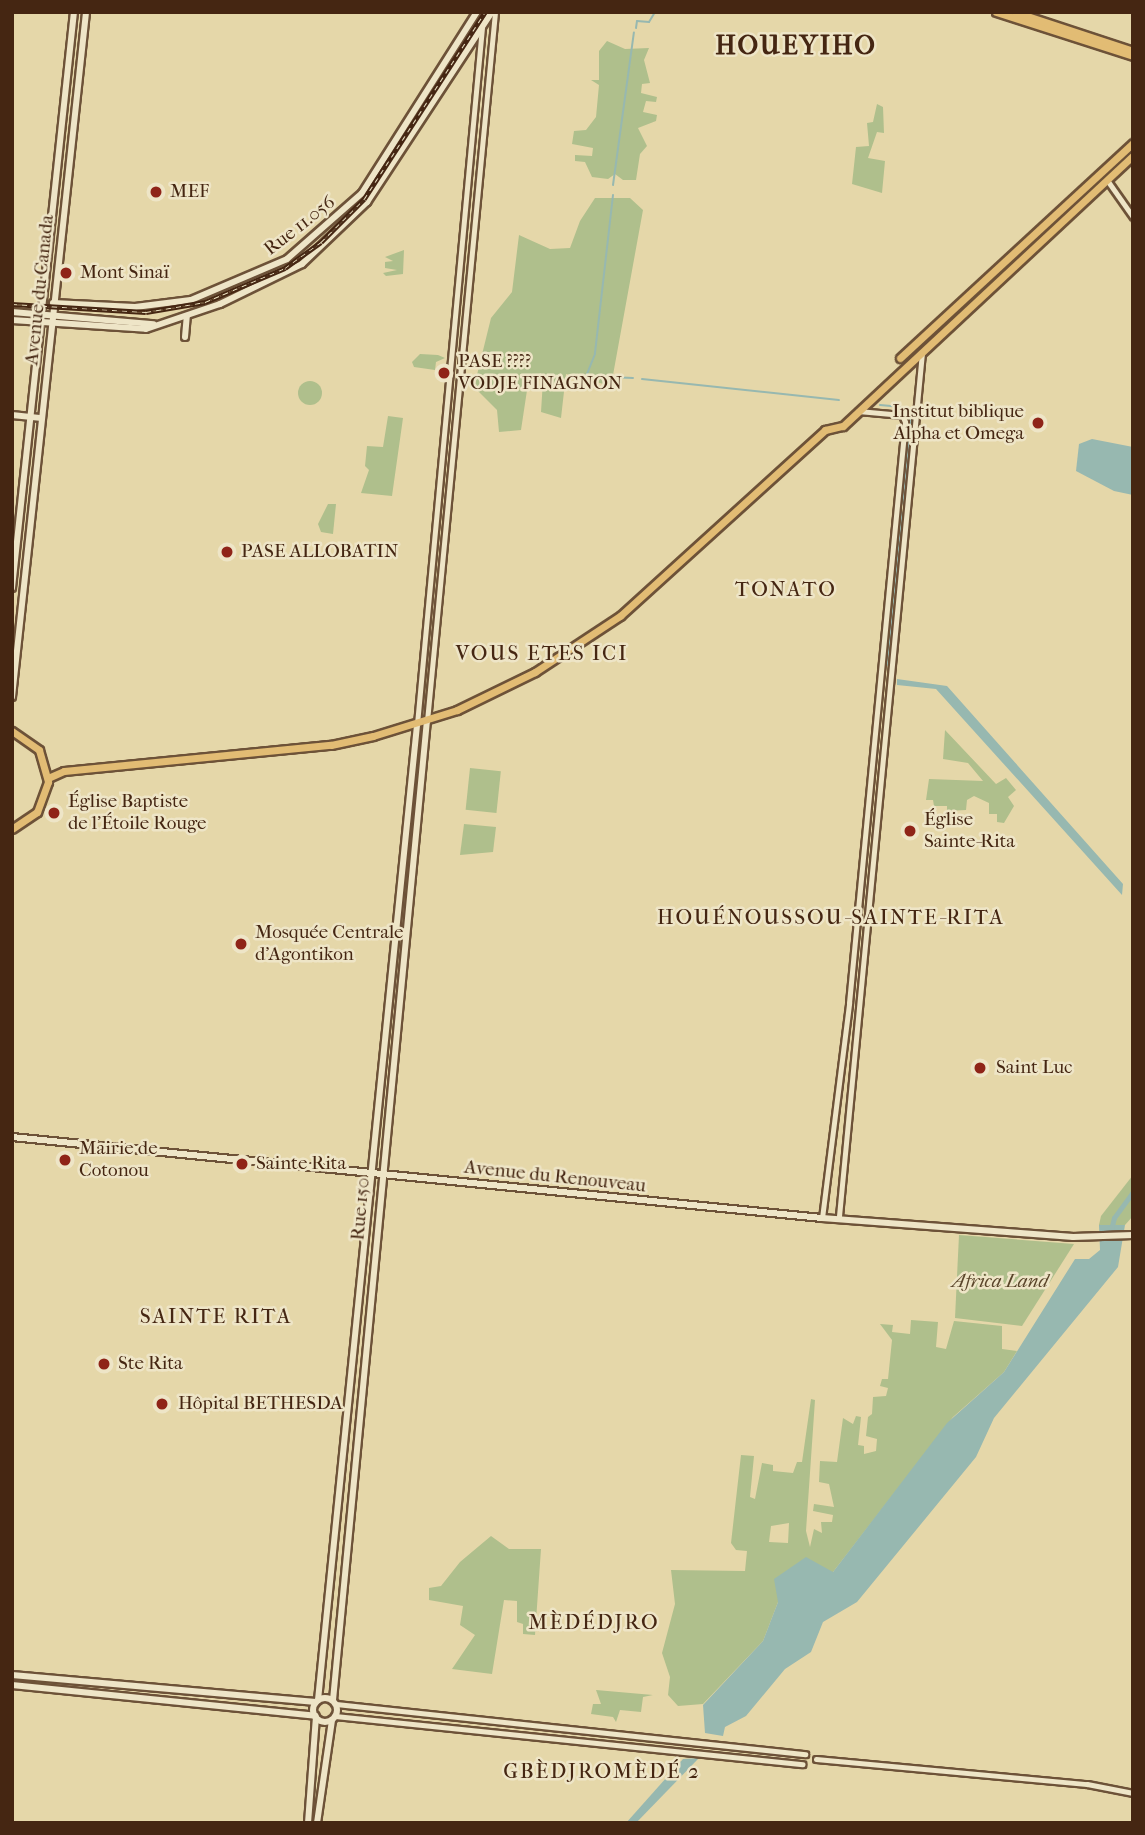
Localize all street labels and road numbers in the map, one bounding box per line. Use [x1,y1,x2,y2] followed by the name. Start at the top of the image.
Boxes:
[260,191,340,261] street label: Rue 11.056
[21,214,59,366] street label: Avenue du Canada
[463,1156,647,1198] street label: Avenue du Renouveau
[347,1177,375,1241] street label: Rue 150

